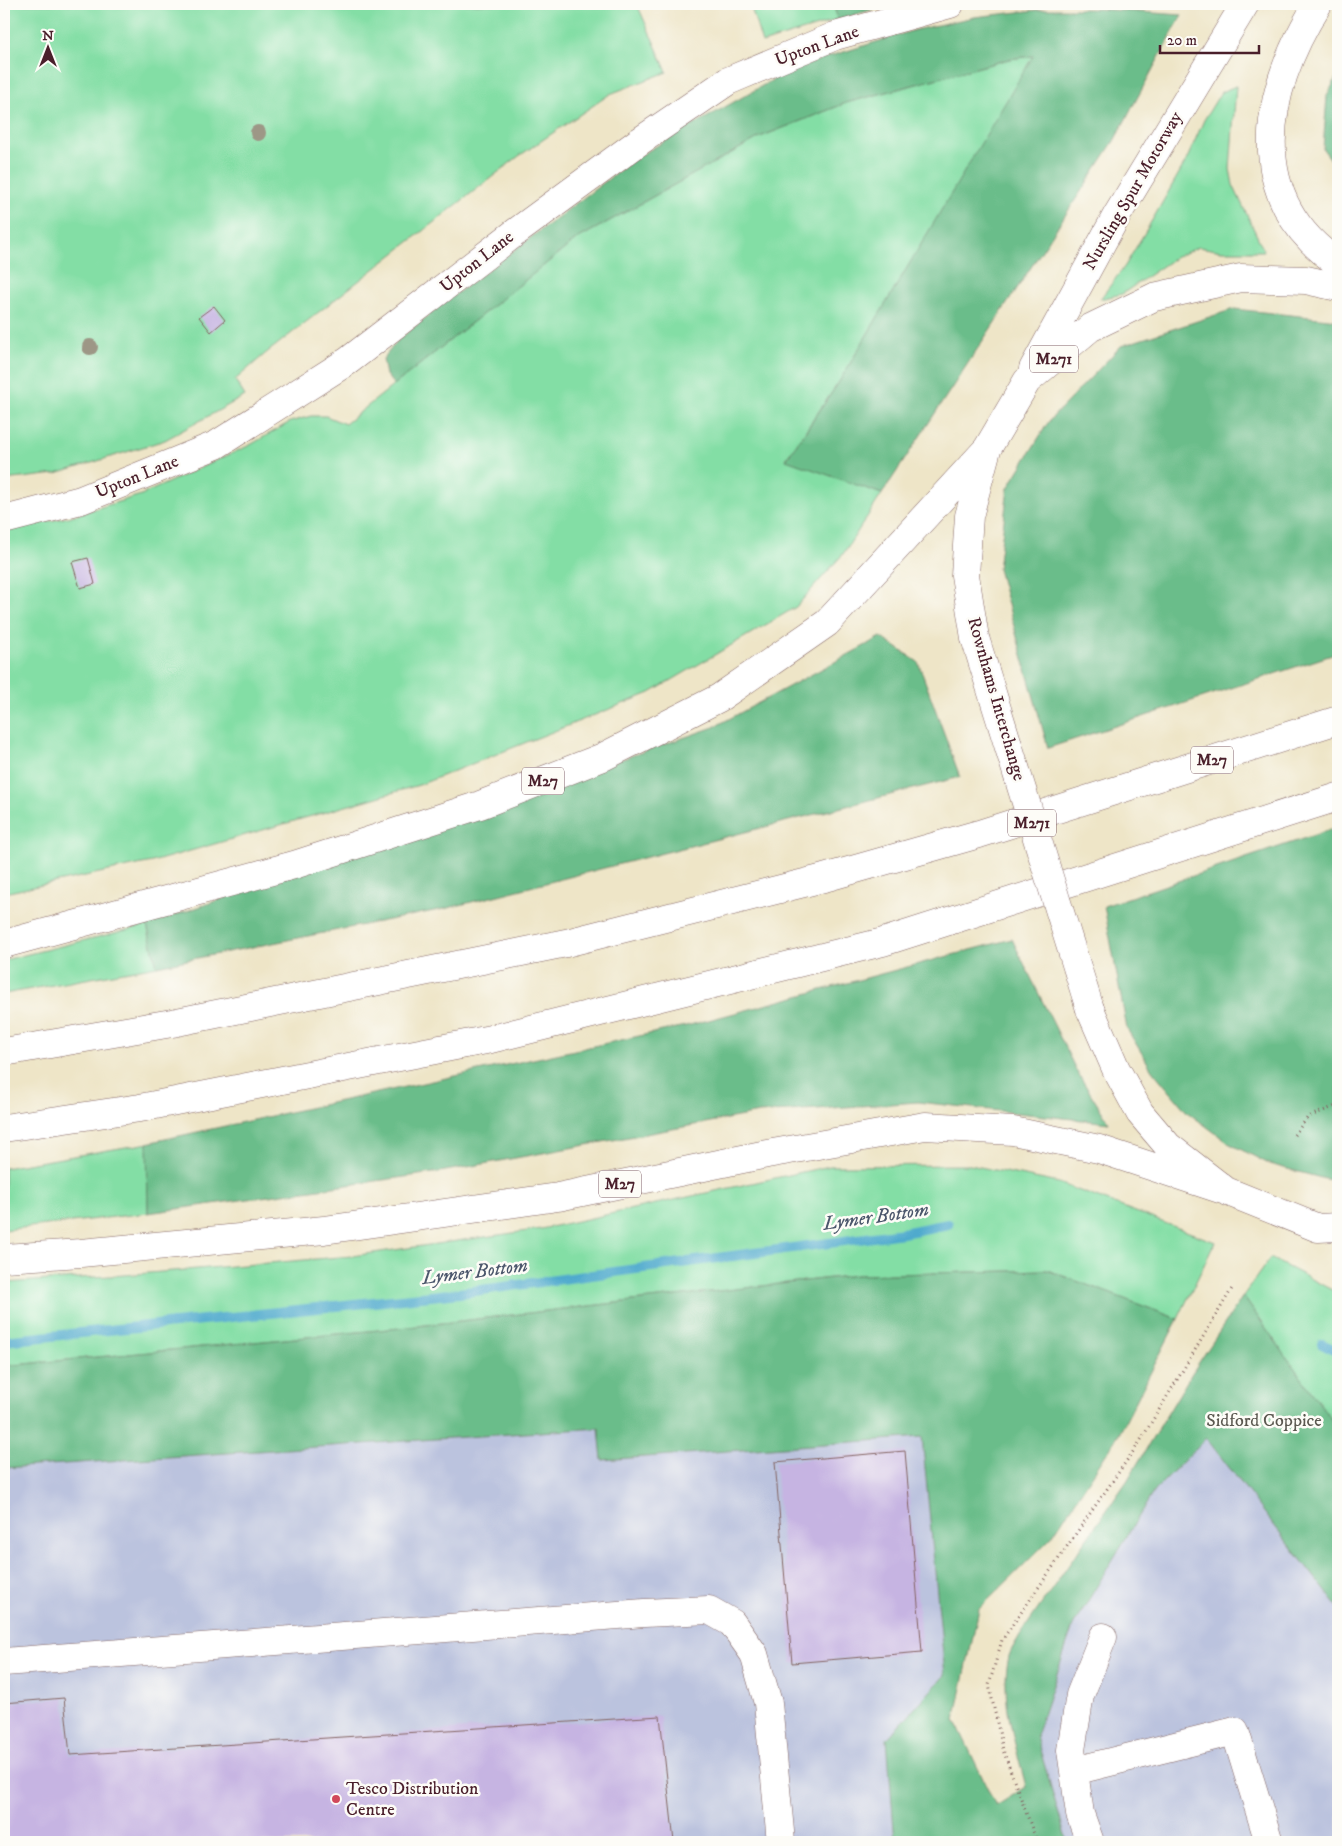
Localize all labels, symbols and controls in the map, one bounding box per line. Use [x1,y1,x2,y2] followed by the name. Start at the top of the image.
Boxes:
[772,21,862,71] street label: Upton Lane
[22,22,72,72] north arrow
[1160,22,1258,54] scale bar
[42,27,54,45] text: N
[1167,31,1197,50] text: 20 m
[1079,107,1188,274] street label: Nursling Spur Motorway
[436,226,518,298] street label: Upton Lane
[1030,346,1078,372] road number: M271
[92,450,182,504] street label: Upton Lane
[962,615,1030,783] street label: Rownhams Interchange
[1191,746,1233,774] road number: M27
[522,768,564,794] road number: M27
[1008,810,1056,836] road number: M271
[599,1170,641,1198] road number: M27
[821,1198,930,1236] water label: Lymer Bottom
[420,1254,529,1290] water label: Lymer Bottom
[1206,1410,1322,1432] park label: Sidford Coppice
[346,1778,479,1821] place label: Tesco Distribution Centre
[330,1793,342,1805] marker: Tesco Distribution Centre

